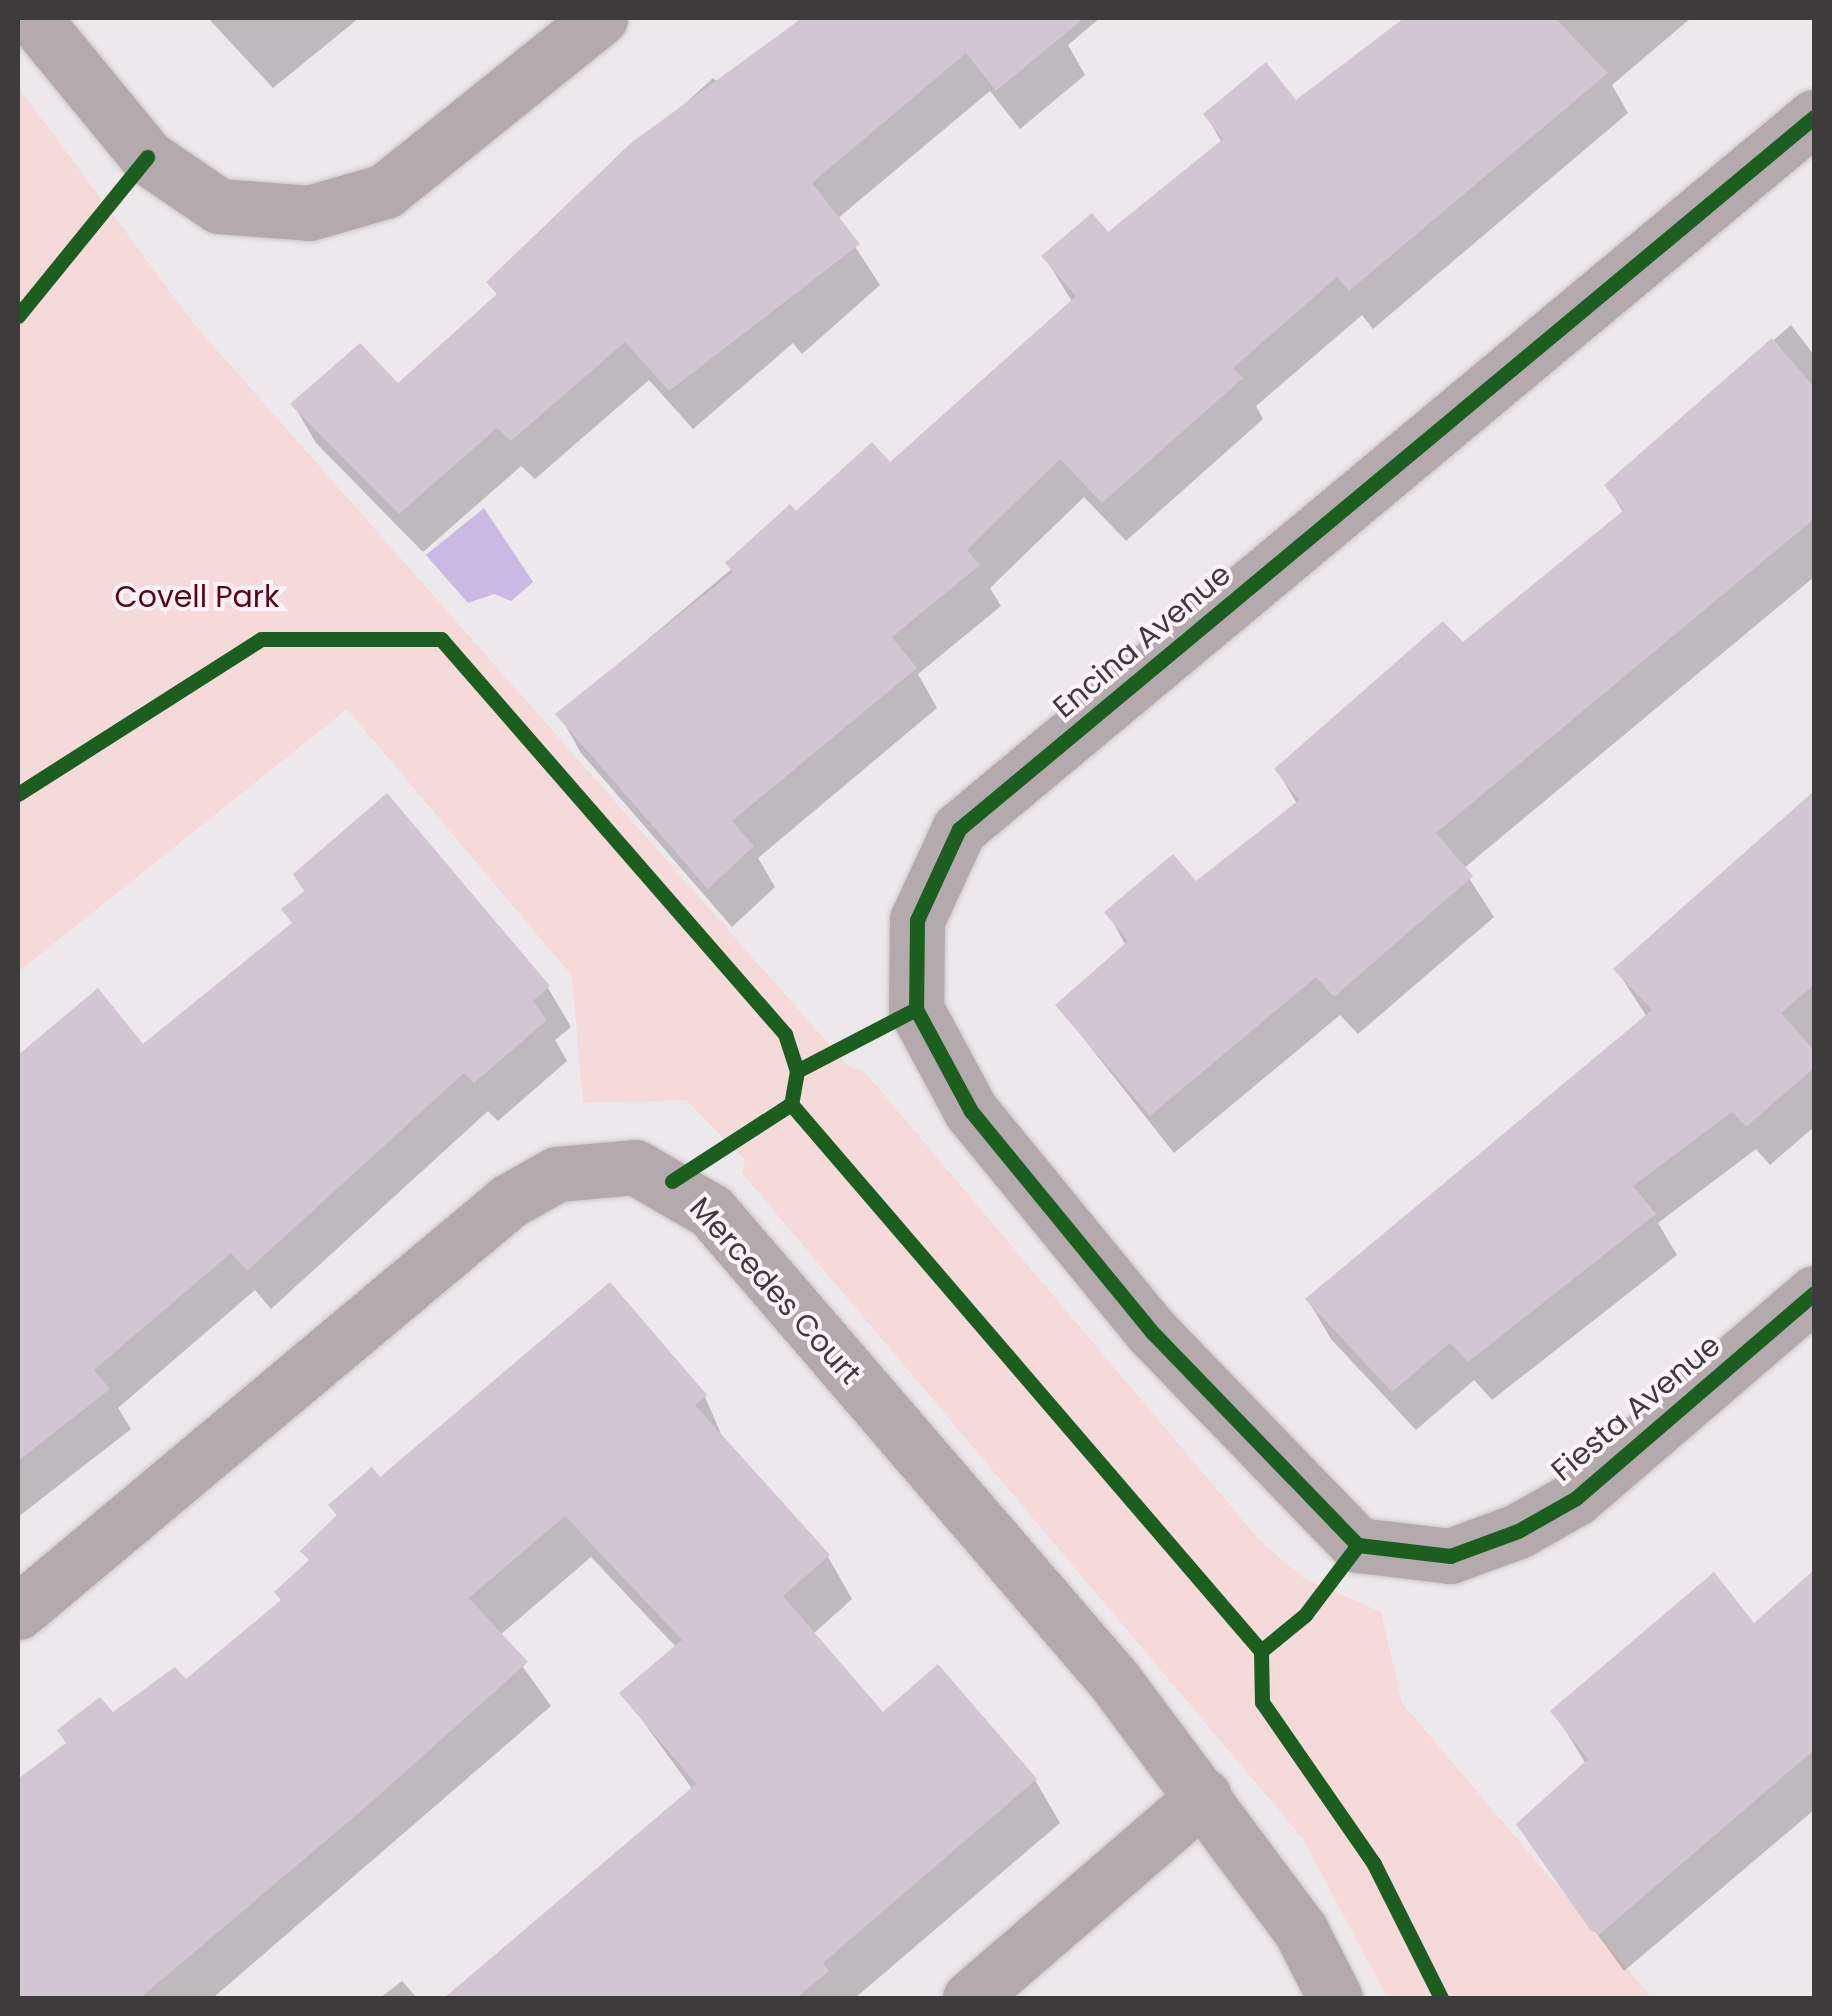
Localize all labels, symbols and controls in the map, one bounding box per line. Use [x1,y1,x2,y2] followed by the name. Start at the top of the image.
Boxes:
[1046,556,1238,726] street label: Encina Avenue
[115,579,279,615] park label: Covell Park
[682,1190,868,1392] street label: Mercedes Court
[1545,1327,1727,1489] street label: Fiesta Avenue

